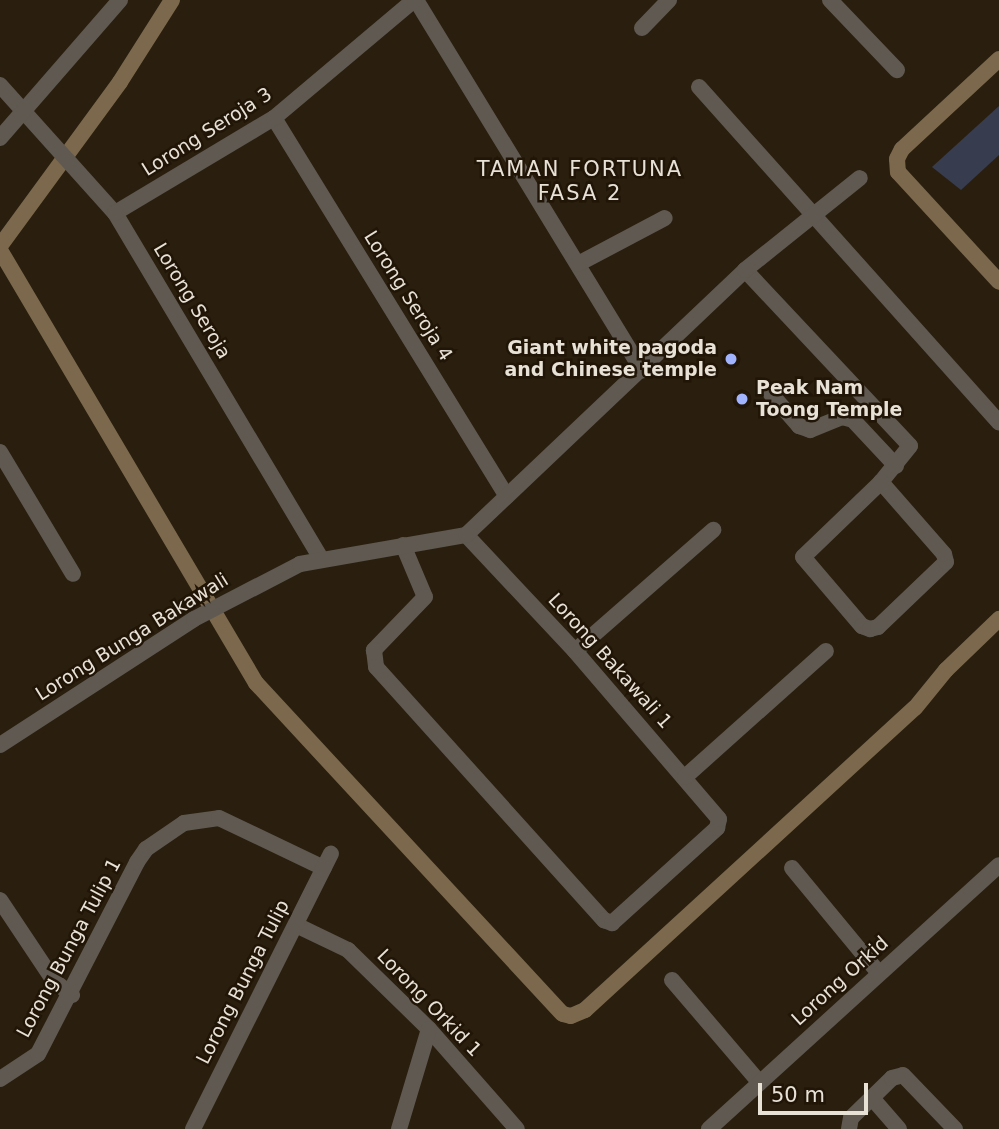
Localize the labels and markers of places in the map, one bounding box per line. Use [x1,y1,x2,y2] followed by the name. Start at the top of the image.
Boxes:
[504,337,717,381] place label: Giant white pagoda and Chinese temple
[723,351,739,367] marker: Giant white pagoda and Chinese temple
[756,377,902,421] place label: Peak Nam Toong Temple
[734,391,750,407] marker: Peak Nam Toong Temple

